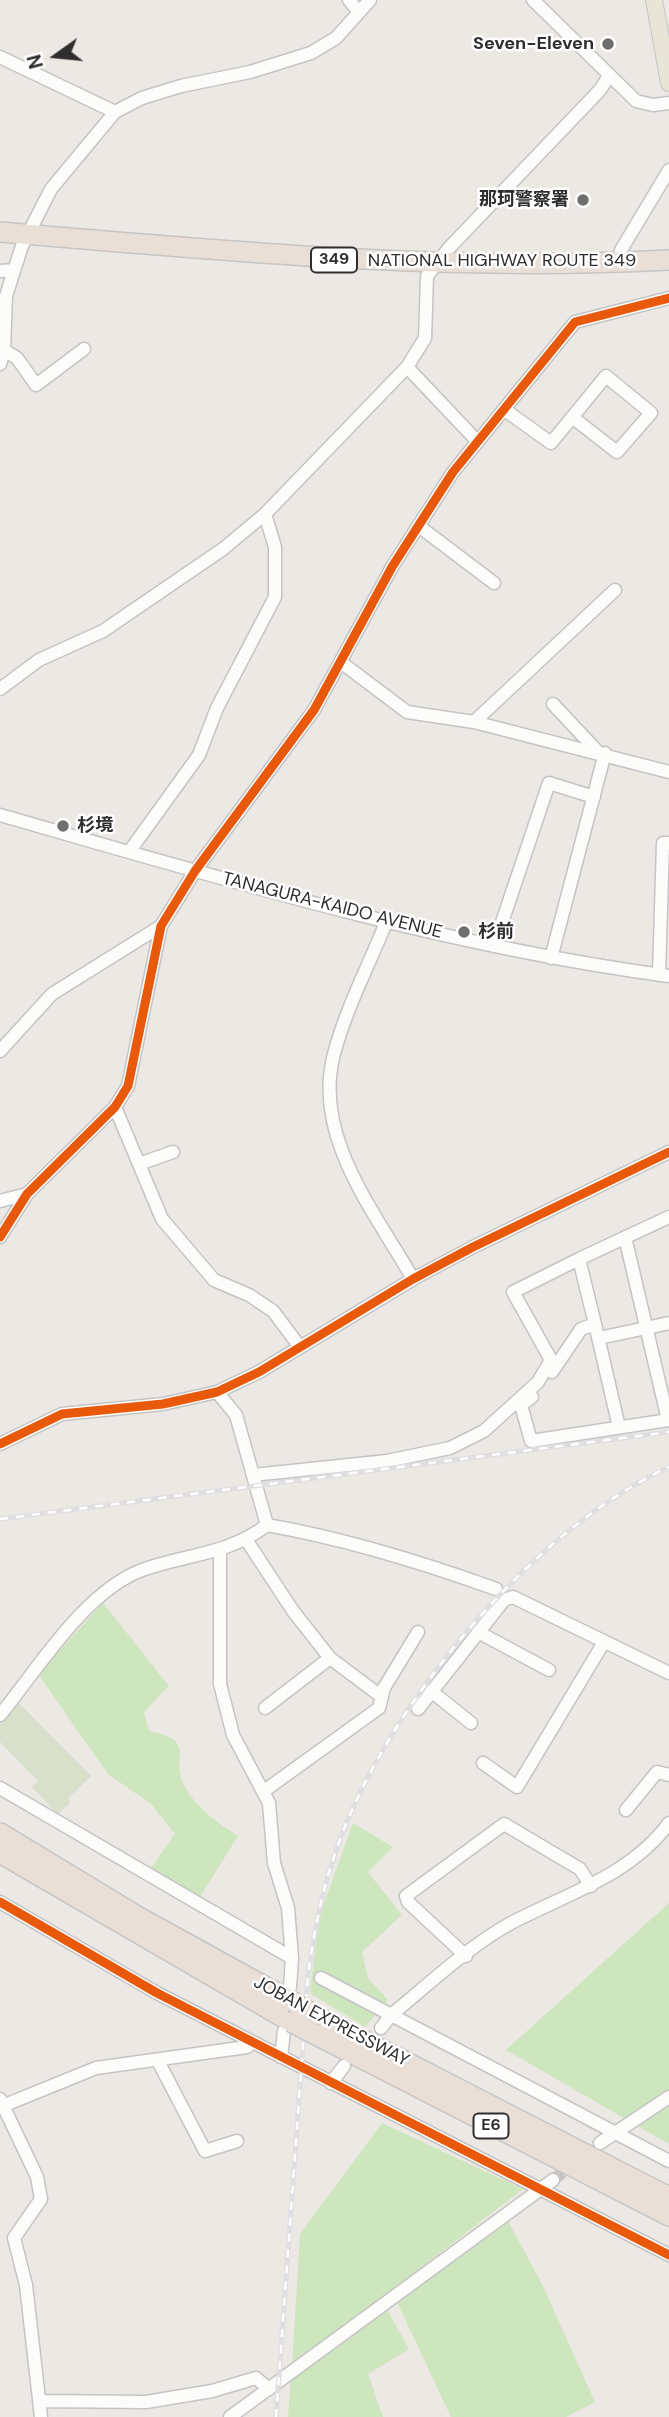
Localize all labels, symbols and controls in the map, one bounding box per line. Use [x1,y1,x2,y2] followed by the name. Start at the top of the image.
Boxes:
[21,21,91,91] north arrow
[473,33,594,55] place label: Seven-Eleven
[600,36,616,52] marker: Seven-Eleven
[21,52,49,72] text: N
[479,189,569,211] place label: 那珂警察署
[575,192,591,208] marker: 那珂警察署
[311,248,357,272] road number: 349
[368,250,636,272] street label: NATIONAL HIGHWAY ROUTE 349
[77,815,113,837] place label: 杉境
[55,818,71,834] marker: 杉境
[220,868,444,944] street label: TANAGURA-KAIDO AVENUE
[478,921,514,943] place label: 杉前
[456,924,472,940] marker: 杉前
[250,1972,412,2072] street label: JOBAN EXPRESSWAY
[474,2114,508,2138] road number: E6

